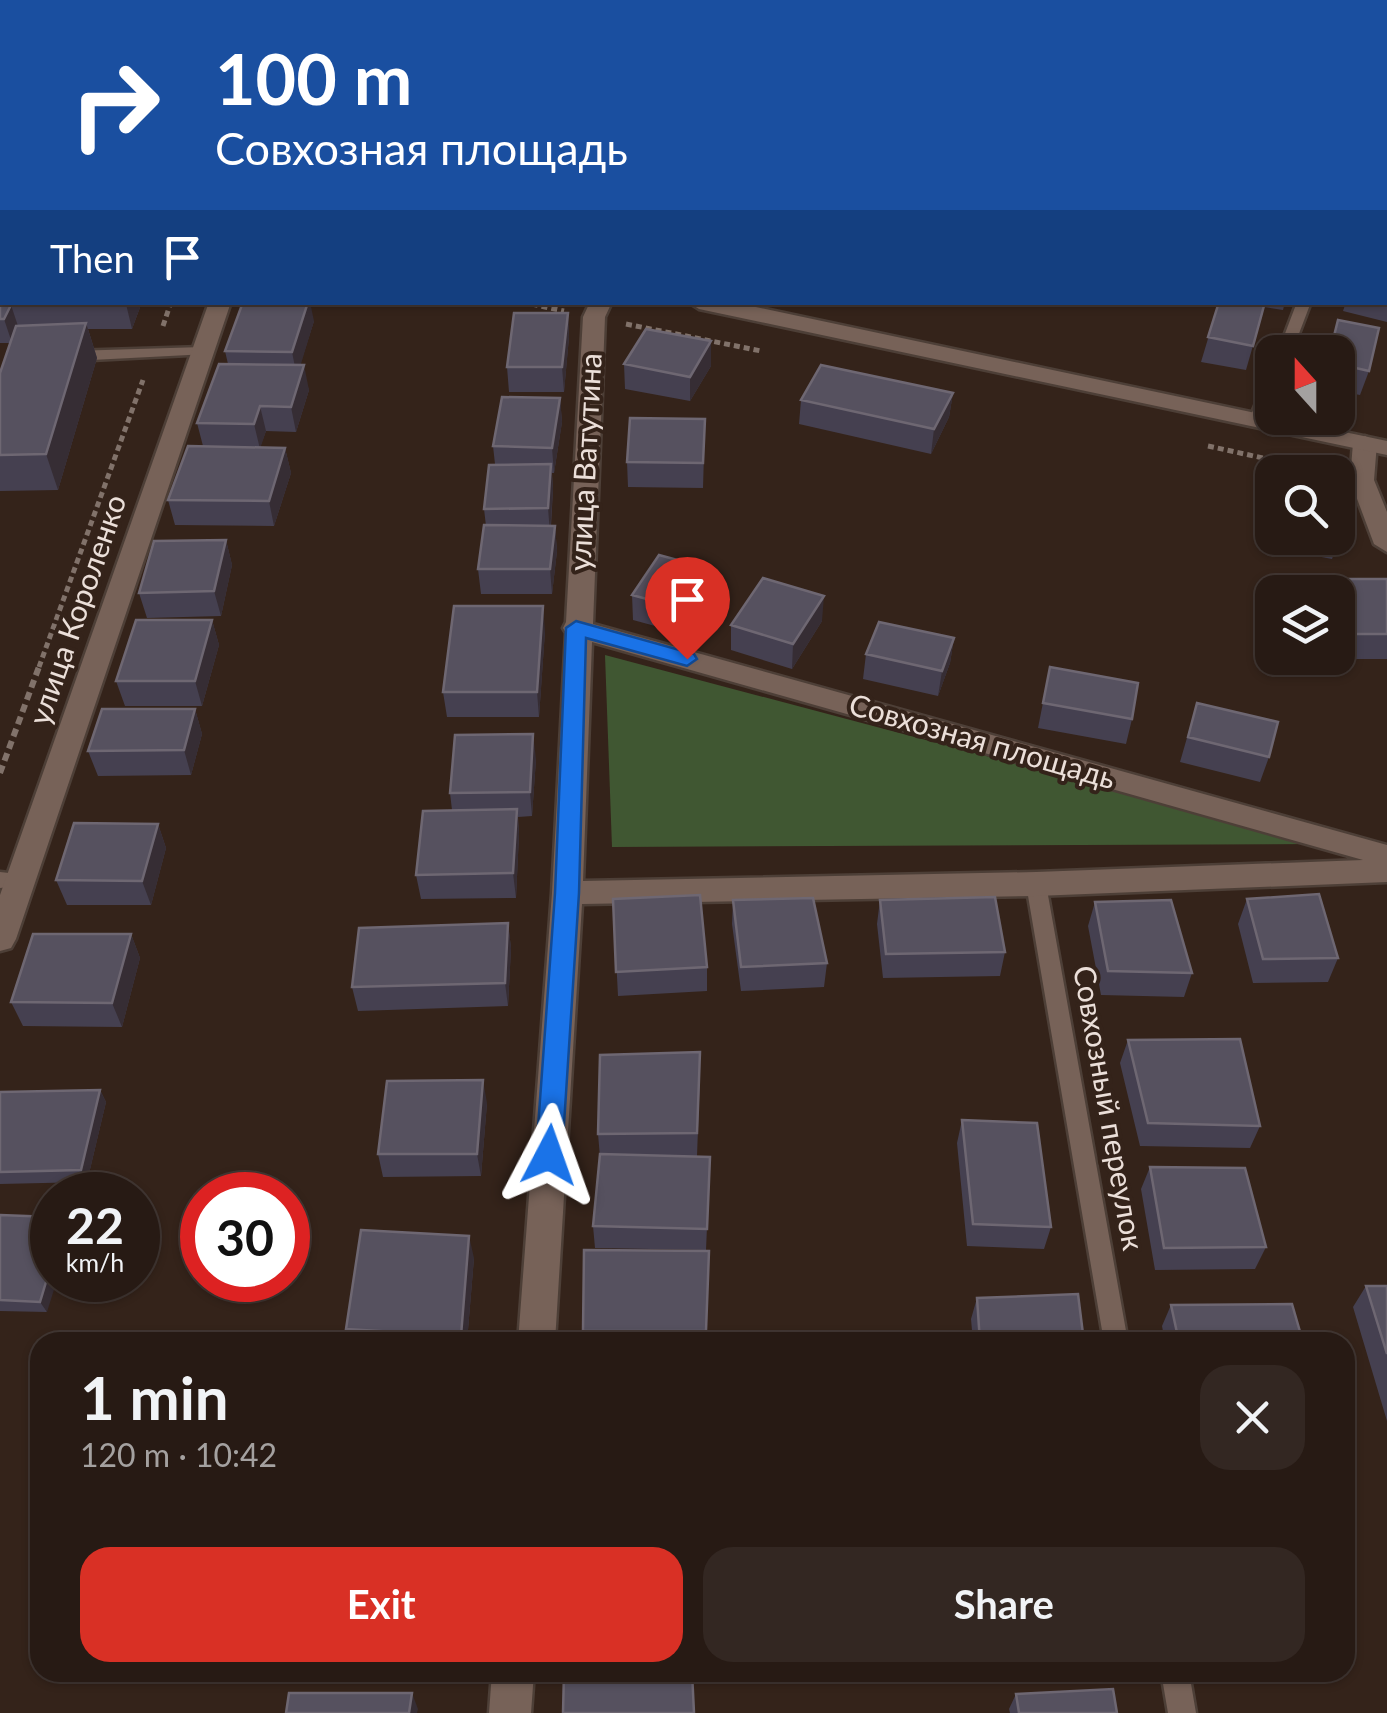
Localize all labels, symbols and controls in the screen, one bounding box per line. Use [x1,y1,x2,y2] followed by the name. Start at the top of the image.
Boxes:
[215,36,412,120] text: 100 m
[50,40,180,170] icon: right
[215,121,628,175] text: Совхозная площадь
[155,230,210,285] icon: arrive
[50,235,135,281] text: Then
[1255,335,1355,435] north arrow
[1255,335,1355,675] map controls
[560,352,608,572] street label: улица Ватутина
[1255,455,1355,555] button: search
[20,489,132,729] street label: улица Короленко
[645,557,730,660] pin
[660,572,715,627] icon: arrive
[1255,575,1355,675] button: layers
[845,685,1120,795] street label: Совхозная площадь
[1067,963,1153,1253] street label: Совхозный переулок
[497,1103,601,1207] position arrow
[180,1172,310,1302] speed limit sign: 30
[66,1195,124,1255] text: 22
[66,1247,124,1277] text: km/h
[80,1361,229,1433] text: 1 min
[1200,1365,1305,1470] button: close
[80,1435,277,1474] text: 120 m · 10:42
[80,1547,683,1662] button: Exit
[703,1547,1305,1662] button: Share

